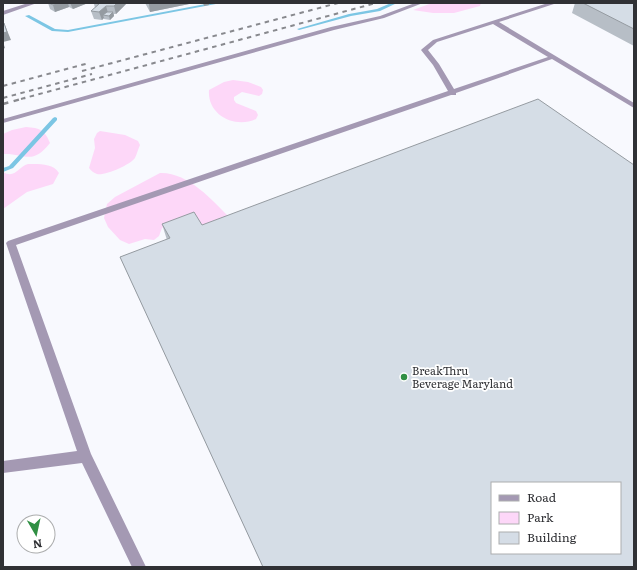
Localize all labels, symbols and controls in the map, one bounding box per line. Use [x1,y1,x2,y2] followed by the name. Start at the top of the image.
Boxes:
[412,362,513,391] place label: BreakThru Beverage Maryland
[399,372,409,382] marker: BreakThru Beverage Maryland
[491,482,621,554] legend
[527,488,557,506] text: Road
[527,508,554,526] text: Park
[16,514,56,554] north arrow
[527,528,577,546] text: Building
[32,536,44,553] text: N

